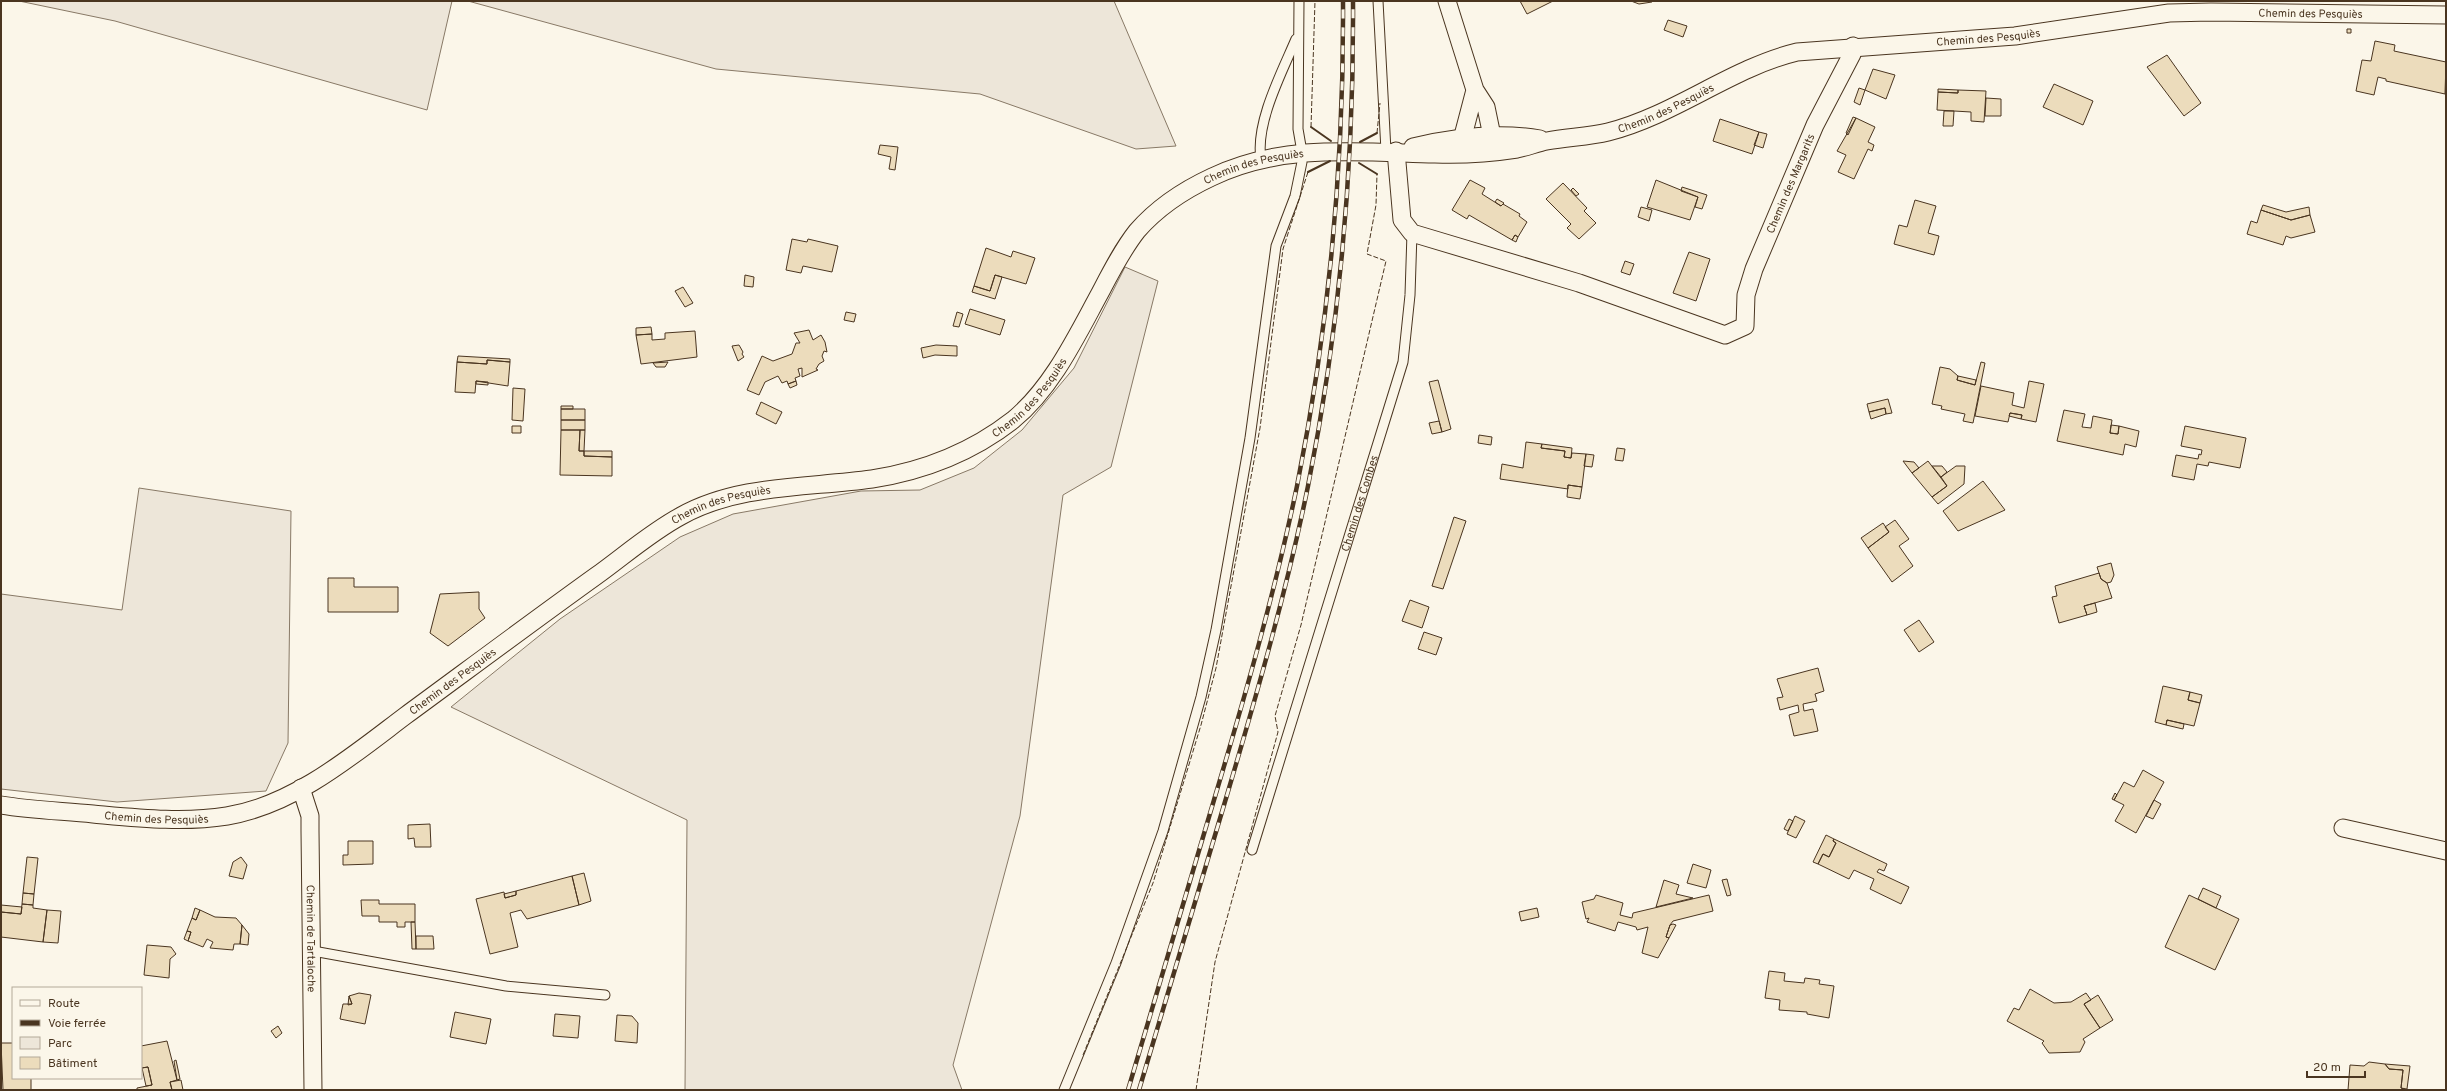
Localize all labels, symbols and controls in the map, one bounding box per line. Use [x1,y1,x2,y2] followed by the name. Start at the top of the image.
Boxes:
[2258,7,2363,22] street label: Chemin des Pesquiès
[1936,26,2041,50] street label: Chemin des Pesquiès
[1616,81,1717,137] street label: Chemin des Pesquiès
[1764,132,1818,236] street label: Chemin des Margarits
[1201,147,1305,188] street label: Chemin des Pesquiès
[990,356,1070,441] street label: Chemin des Pesquiès
[1339,454,1382,553] street label: Chemin des Combes
[669,483,772,528] street label: Chemin des Pesquiès
[407,645,499,718] street label: Chemin des Pesquiès
[104,809,209,828] street label: Chemin des Pesquiès
[303,885,318,993] street label: Chemin de Tartaloche
[12,987,142,1079] legend
[48,996,80,1012] text: Route
[48,1016,106,1032] text: Voie ferrée
[48,1036,72,1052] text: Parc
[2307,1053,2365,1079] scale bar
[48,1056,98,1072] text: Bâtiment
[2313,1060,2341,1076] text: 20 m

